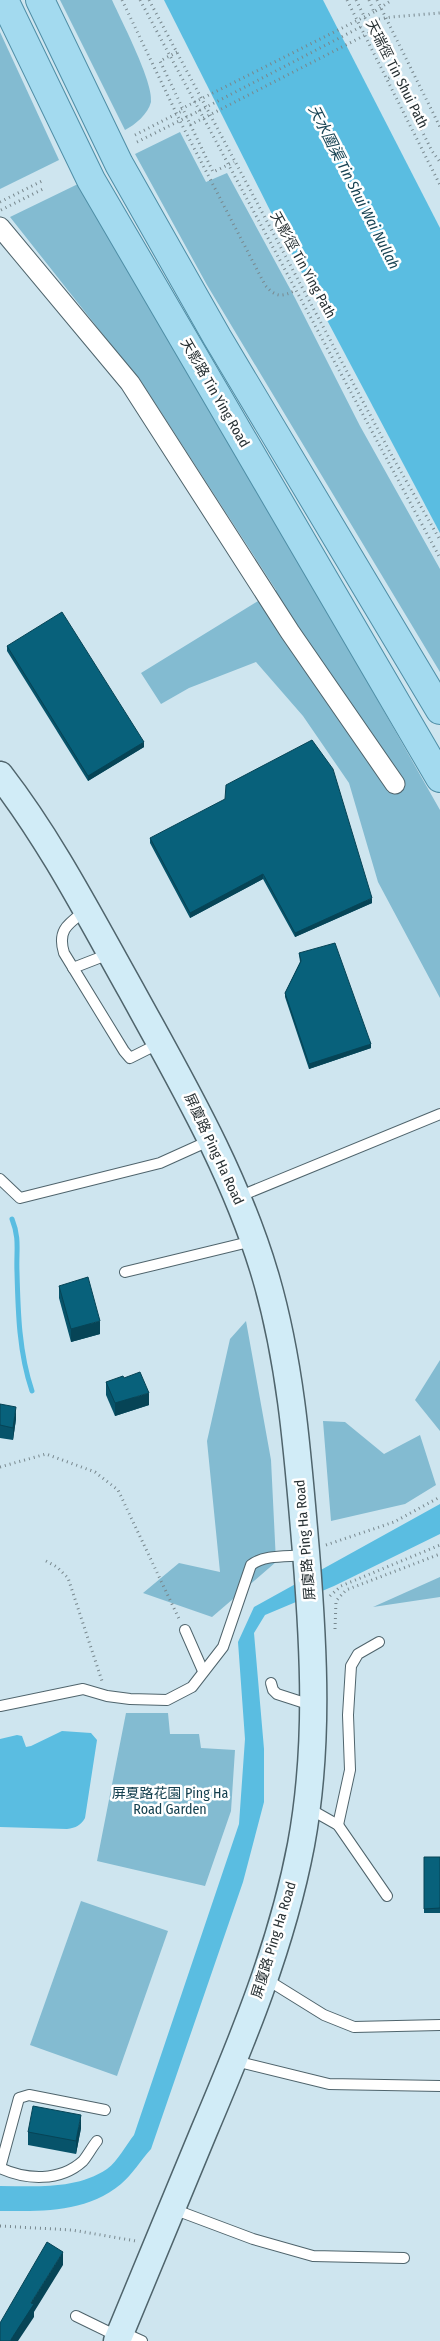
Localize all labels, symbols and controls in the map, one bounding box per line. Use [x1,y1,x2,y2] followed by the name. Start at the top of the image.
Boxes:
[362,17,432,131] street label: 天瑞徑 Tin Shui Path
[305,102,403,272] water label: 天水圍渠 Tin Shui Wai Nullah
[267,209,339,321] street label: 天影徑 Tin Ying Path
[177,336,253,450] street label: 天影路 Tin Ying Road
[181,1091,247,1207] street label: 屏廈路 Ping Ha Road
[291,1479,319,1601] street label: 屏廈路 Ping Ha Road
[112,1785,229,1818] park label: 屏夏路花園 Ping Ha Road Garden
[248,1880,300,2000] street label: 屏廈路 Ping Ha Road

